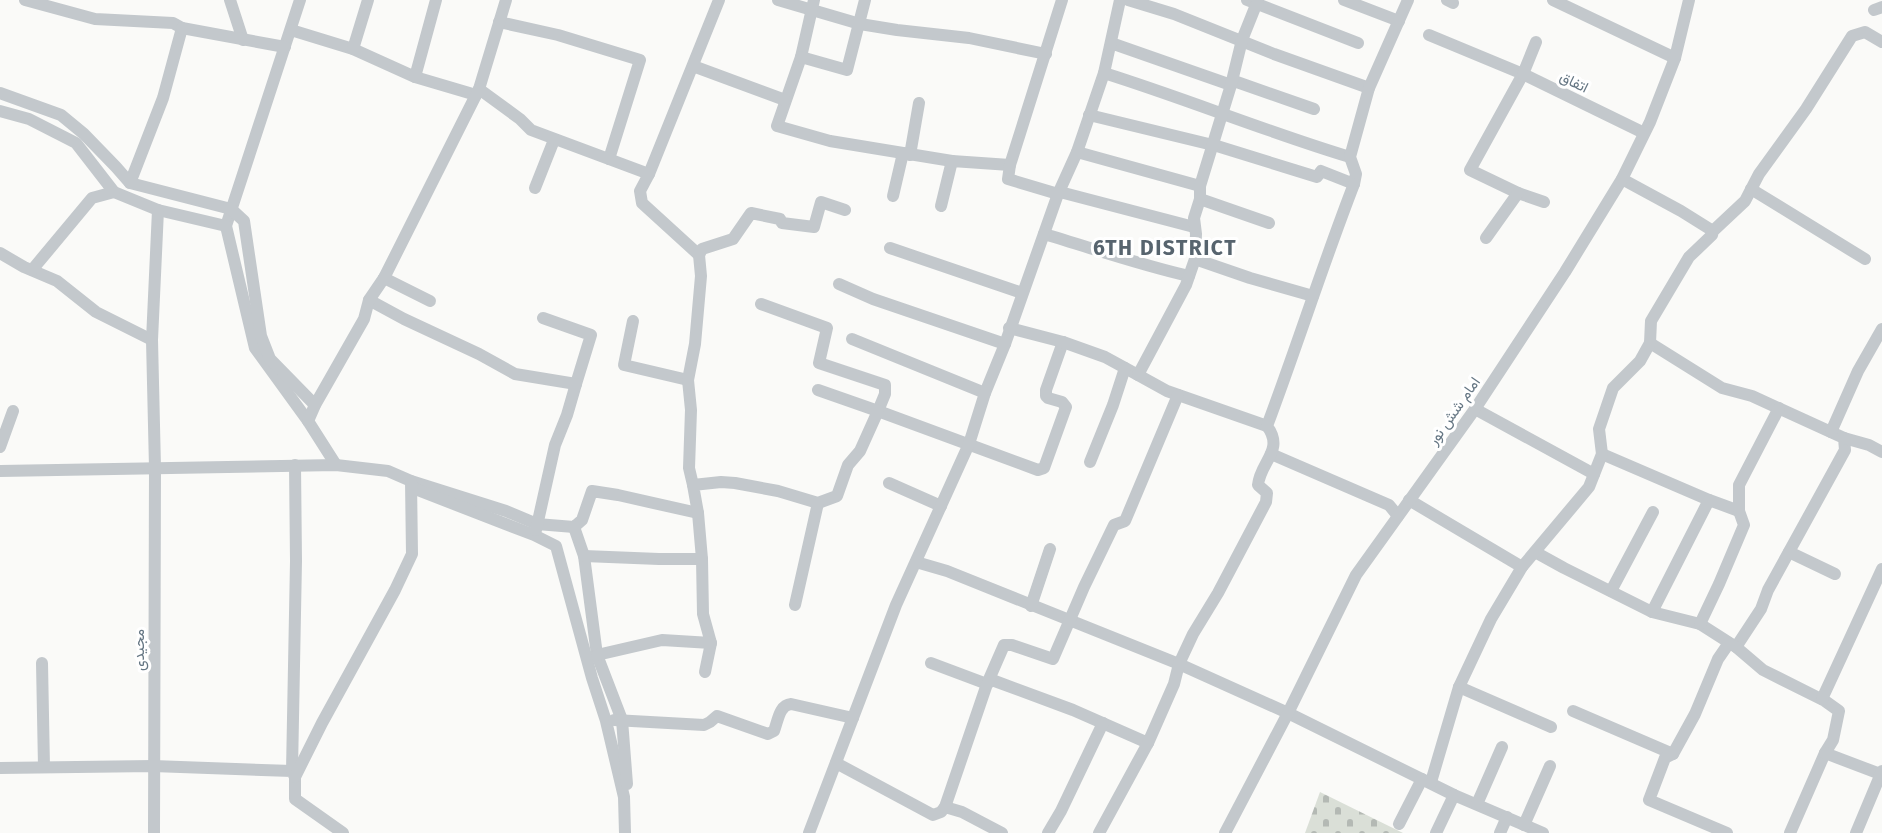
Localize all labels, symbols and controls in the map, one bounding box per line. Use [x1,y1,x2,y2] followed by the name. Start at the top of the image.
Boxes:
[1557,67,1591,97] street label: اتفاق
[1093,235,1237,261] district label: 6TH DISTRICT
[1423,374,1485,450] street label: امام شش نور
[130,629,149,671] street label: مجیدی

